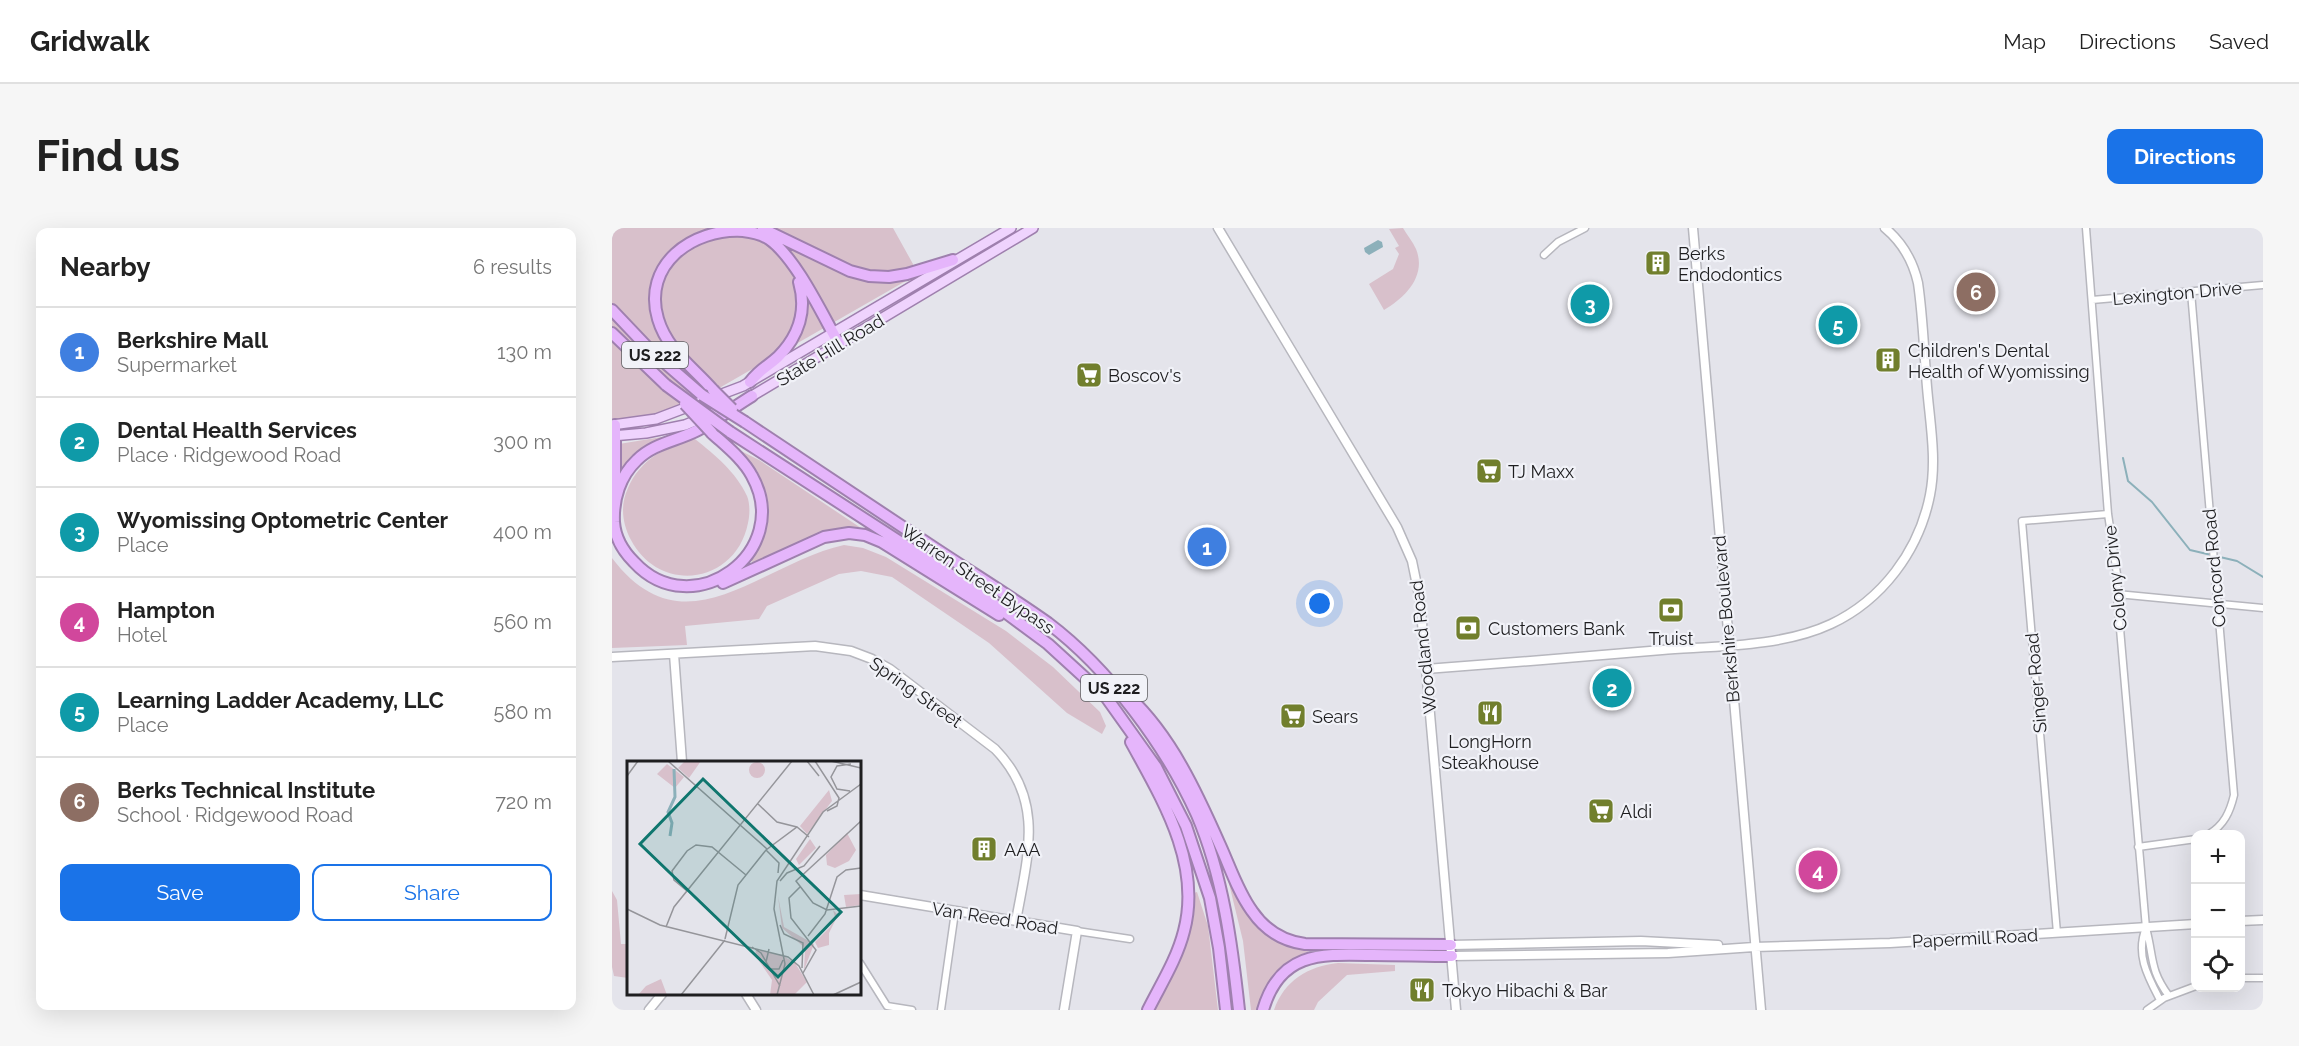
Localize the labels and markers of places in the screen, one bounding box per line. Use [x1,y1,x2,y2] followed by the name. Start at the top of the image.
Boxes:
[1678,243,1782,285] place label: Berks Endodontics
[1643,248,1673,278] building icon: Berks Endodontics
[1956,270,1996,314] pin: 6
[1570,282,1610,326] pin: 3
[1818,302,1858,348] pin: 5
[1908,340,2090,382] place label: Children's Dental Health of Wyomissing
[1873,345,1903,375] building icon: Children's Dental Health of Wyomissing
[1074,360,1104,390] supermarket icon: Boscov's
[1108,365,1182,386] place label: Boscov's
[1474,456,1504,486] supermarket icon: TJ Maxx
[1508,461,1574,482] place label: TJ Maxx
[1188,524,1226,570] pin: 1
[1656,595,1686,625] bank icon: Truist
[1453,613,1483,643] bank icon: Customers Bank
[1488,618,1625,639] place label: Customers Bank
[1648,628,1694,649] place label: Truist
[1592,666,1632,710] pin: 2
[1475,698,1505,728] restaurant icon: LongHorn Steakhouse
[1278,701,1308,731] supermarket icon: Sears
[1312,706,1359,727] place label: Sears
[1441,731,1539,773] place label: LongHorn Steakhouse
[1586,796,1616,826] supermarket icon: Aldi
[1620,801,1652,822] place label: Aldi
[969,834,999,864] building icon: AAA
[1004,839,1041,860] place label: AAA
[1798,848,1838,892] pin: 4
[1407,975,1437,1005] restaurant icon: Tokyo Hibachi & Bar
[1442,980,1608,1001] place label: Tokyo Hibachi & Bar

